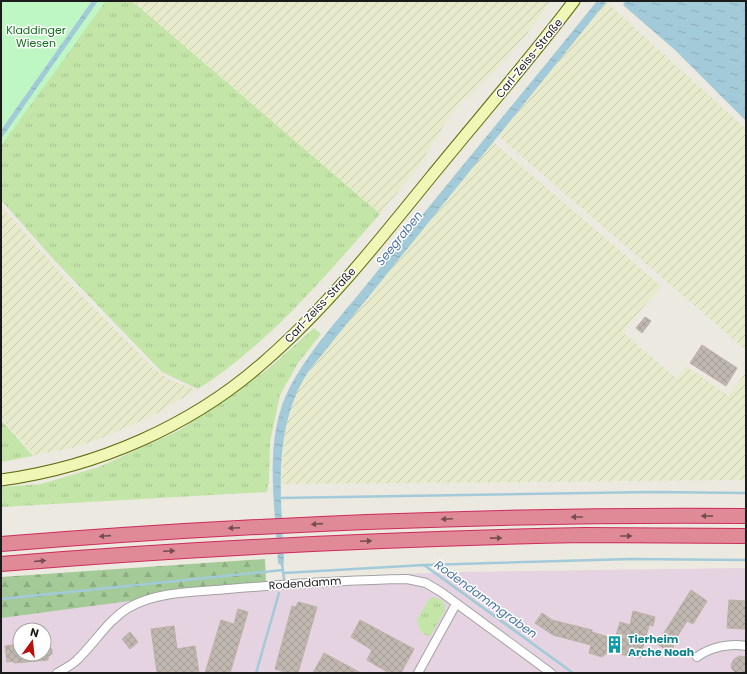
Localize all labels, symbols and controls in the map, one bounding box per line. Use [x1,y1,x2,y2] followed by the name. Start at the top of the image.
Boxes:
[492,15,566,101] street label: Carl-Zeiss-Straße
[6,22,66,51] park label: Kladdinger Wiesen
[372,207,426,269] water label: Seegraben
[281,264,359,346] street label: Carl-Zeiss-Straße
[700,513,713,519] one-way arrow
[570,514,583,520] one-way arrow
[441,516,453,523] one-way arrow
[311,520,323,527] one-way arrow
[228,525,240,532] one-way arrow
[99,533,111,540] one-way arrow
[620,533,633,539] one-way arrow
[490,534,502,541] one-way arrow
[360,538,372,545] one-way arrow
[163,548,176,554] one-way arrow
[431,556,541,642] water label: Rodendammgraben
[34,557,46,564] one-way arrow
[268,572,342,594] street label: Rodendamm
[12,622,52,662] north arrow
[29,624,41,641] text: N
[628,631,694,660] place label: Tierheim Arche Noah
[605,635,625,655] building icon: Tierheim Arche Noah

